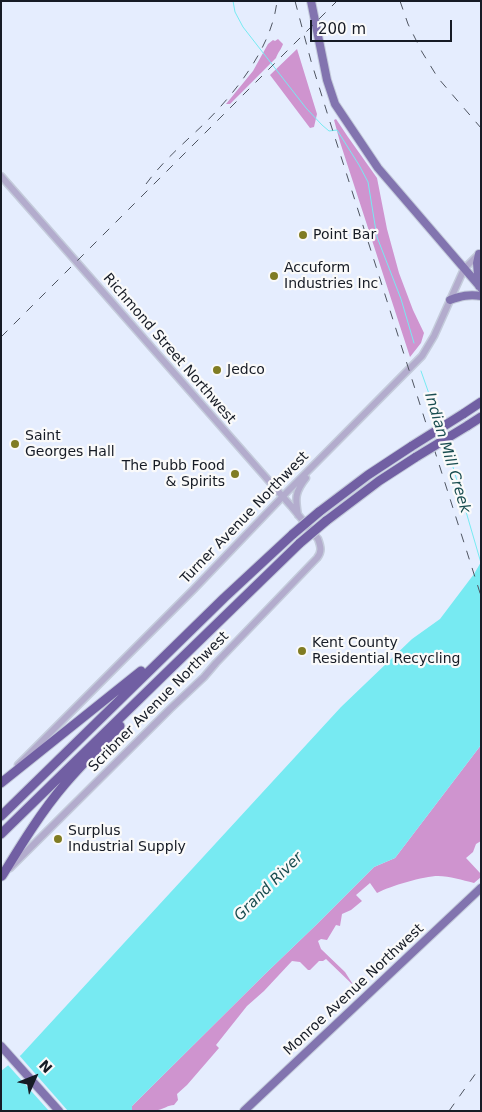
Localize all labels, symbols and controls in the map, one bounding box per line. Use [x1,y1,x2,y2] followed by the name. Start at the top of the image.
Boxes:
[312,10,454,42] scale bar
[318,20,366,38] text: 200 m
[313,227,376,243] place label: Point Bar
[297,229,309,241] marker: Point Bar
[284,260,378,292] place label: Accuform Industries Inc
[99,270,239,428] street label: Richmond Street Northwest
[268,270,280,282] marker: Accuform Industries Inc
[227,362,265,378] place label: Jedco
[211,364,223,376] marker: Jedco
[420,391,474,515] water label: Indian Mill Creek
[25,428,115,461] place label: Saint Georges Hall
[9,438,21,450] marker: Saint Georges Hall
[177,449,313,587] street label: Turner Avenue Northwest
[122,458,225,491] place label: The Pubb Food & Spirits
[229,468,241,480] marker: The Pubb Food & Spirits
[85,628,233,776] street label: Scribner Avenue Northwest
[312,635,460,668] place label: Kent County Residential Recycling
[296,645,308,657] marker: Kent County Residential Recycling
[68,823,186,856] place label: Surplus Industrial Supply
[52,833,64,845] marker: Surplus Industrial Supply
[231,849,307,925] water label: Grand River
[281,921,427,1059] street label: Monroe Avenue Northwest
[10,1052,60,1102] north arrow
[36,1057,56,1076] text: N

